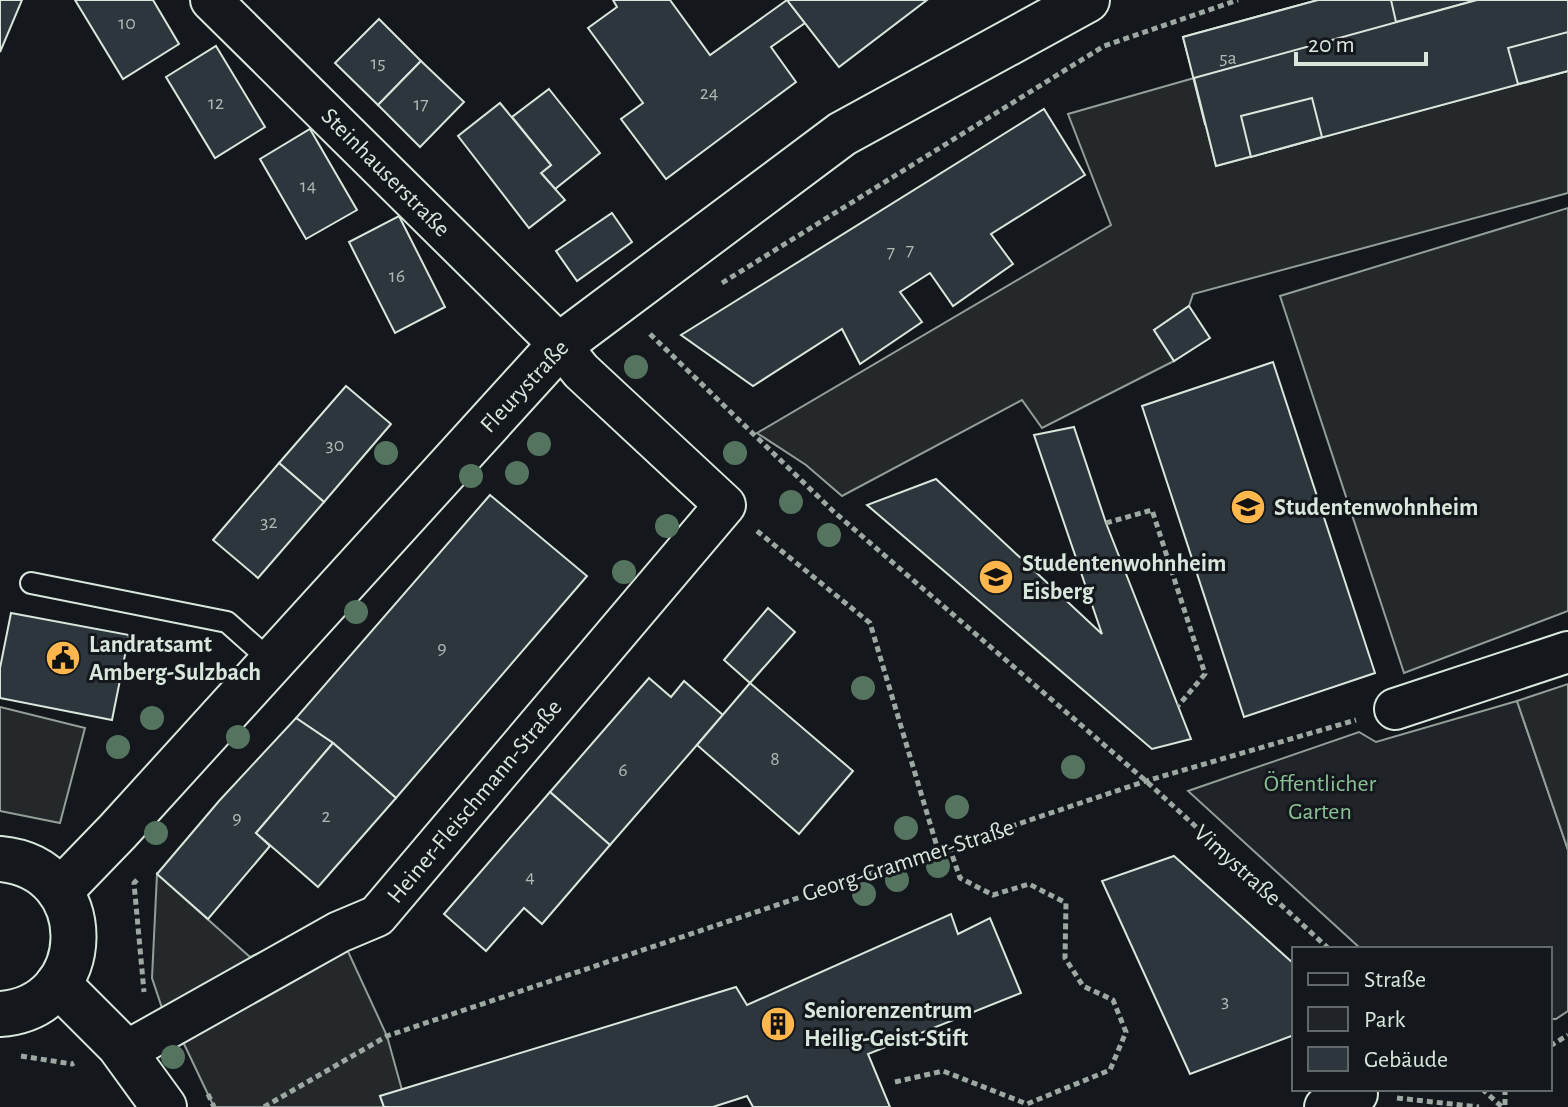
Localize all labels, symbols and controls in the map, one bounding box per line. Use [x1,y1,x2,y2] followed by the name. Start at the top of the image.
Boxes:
[118,13,136,33] house number: 10
[1296,16,1426,66] scale bar
[1308,33,1355,57] text: 20 m
[1219,48,1237,68] house number: 5a
[370,53,386,73] house number: 15
[700,83,718,103] house number: 24
[208,93,224,113] house number: 12
[413,94,429,114] house number: 17
[316,104,454,242] street label: Steinhauserstraße
[300,176,316,196] house number: 14
[906,240,914,260] house number: 7
[887,242,895,262] house number: 7
[389,266,405,286] house number: 16
[476,336,573,438] street label: Fleurystraße
[326,435,344,455] house number: 30
[1229,488,1267,526] school or university icon: Studentenwohnheim
[1274,496,1478,520] place label: Studentenwohnheim
[260,512,278,532] house number: 32
[1022,552,1226,604] place label: Studentenwohnheim Eisberg
[977,558,1015,596] school or university icon: Studentenwohnheim Eisberg
[89,633,261,685] place label: Landratsamt Amberg-Sulzbach
[437,638,447,658] house number: 9
[44,639,82,677] public building icon: Landratsamt Amberg-Sulzbach
[383,695,567,908] street label: Heiner-Fleischmann-Straße
[770,749,780,769] house number: 8
[618,760,628,780] house number: 6
[1264,771,1377,824] park label: Öffentlicher Garten
[321,806,331,826] house number: 2
[232,808,242,828] house number: 9
[799,815,1017,907] street label: Georg-Grammer-Straße
[1189,821,1285,911] street label: Vimystraße
[525,867,535,887] house number: 4
[1292,947,1552,1091] legend
[1364,968,1426,992] text: Straße
[1221,991,1229,1011] house number: 3
[804,999,972,1051] place label: Seniorenzentrum Heilig-Geist-Stift
[759,1005,797,1043] building icon: Seniorenzentrum Heilig-Geist-Stift
[1364,1008,1405,1032] text: Park
[1364,1048,1448,1072] text: Gebäude

